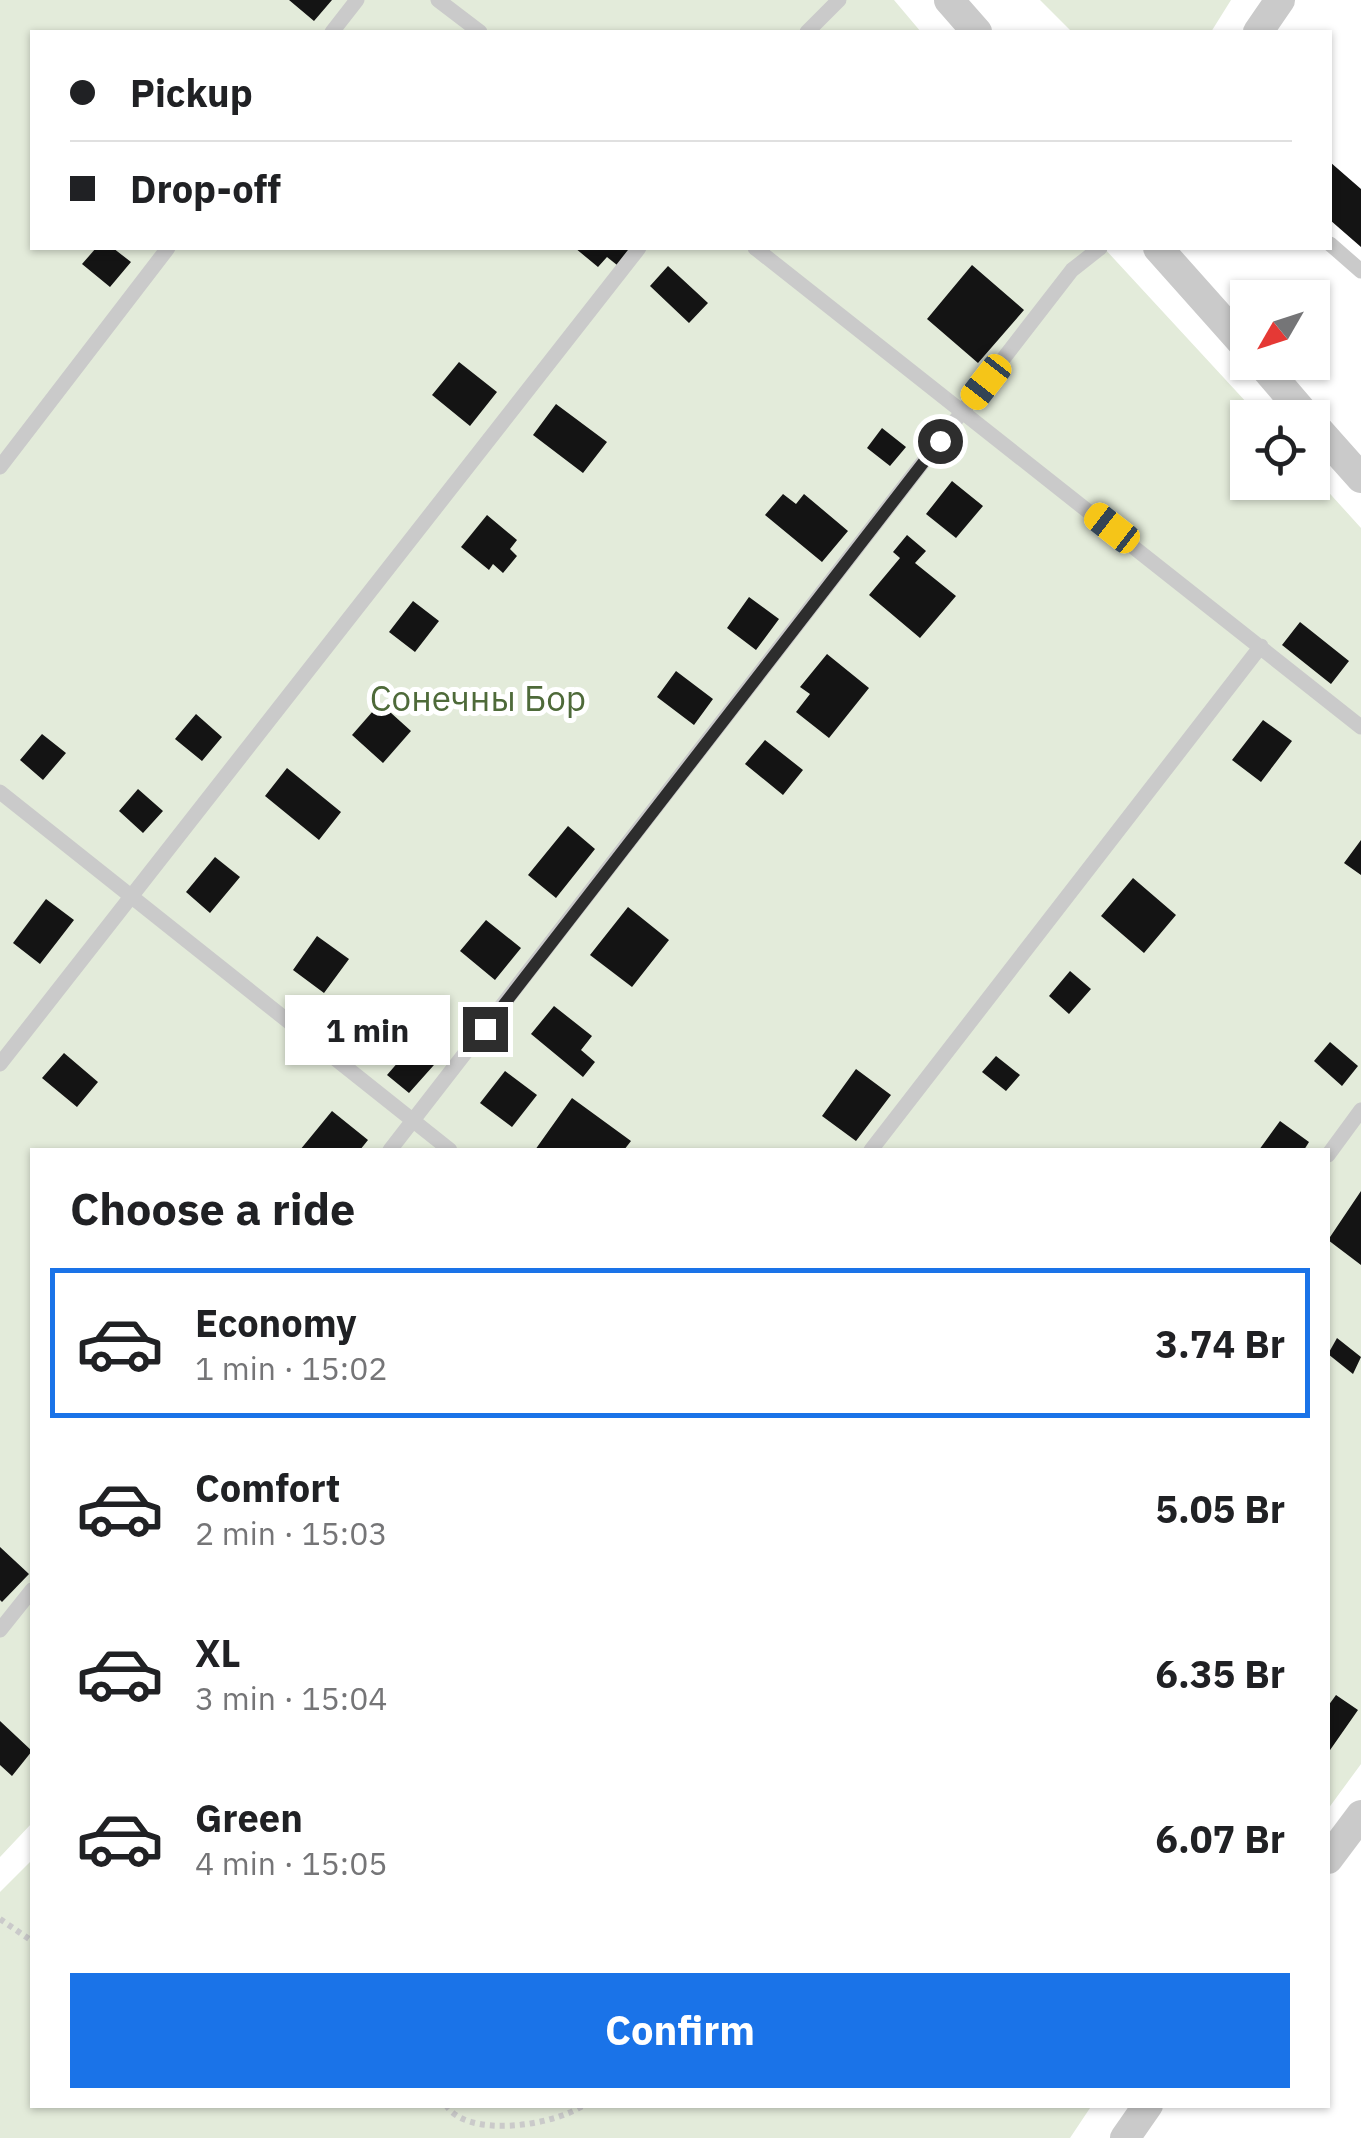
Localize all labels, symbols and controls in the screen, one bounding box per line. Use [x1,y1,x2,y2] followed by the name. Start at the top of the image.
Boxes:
[130,68,253,117] text: Pickup
[130,164,281,213] text: Drop-off
[1230,280,1330,380] north arrow
[1230,280,1330,500] map controls
[956,349,1016,415] car
[1230,400,1330,500] button: locate
[918,419,963,464] route start
[1079,498,1145,558] car
[370,675,586,721] park label: Сонечны Бор
[285,994,450,1064] callout: 1 min
[463,1007,508,1052] route end
[326,1009,409,1051] text: 1 min
[70,1179,355,1237] text: Choose a ride
[75,1298,165,1388] icon: car
[195,1298,357,1347] text: Economy
[1155,1319,1285,1368] text: 3.74 Br
[195,1347,388,1389] text: 1 min · 15:02
[75,1463,165,1553] icon: car
[195,1463,340,1512] text: Comfort
[1155,1484,1285,1533] text: 5.05 Br
[195,1512,388,1554] text: 2 min · 15:03
[75,1628,165,1718] icon: car
[195,1628,241,1677] text: XL
[1155,1649,1285,1698] text: 6.35 Br
[195,1677,388,1719] text: 3 min · 15:04
[75,1793,165,1883] icon: car
[195,1793,303,1842] text: Green
[1155,1814,1285,1863] text: 6.07 Br
[195,1842,388,1884] text: 4 min · 15:05
[70,1973,1290,2088] button: Confirm

